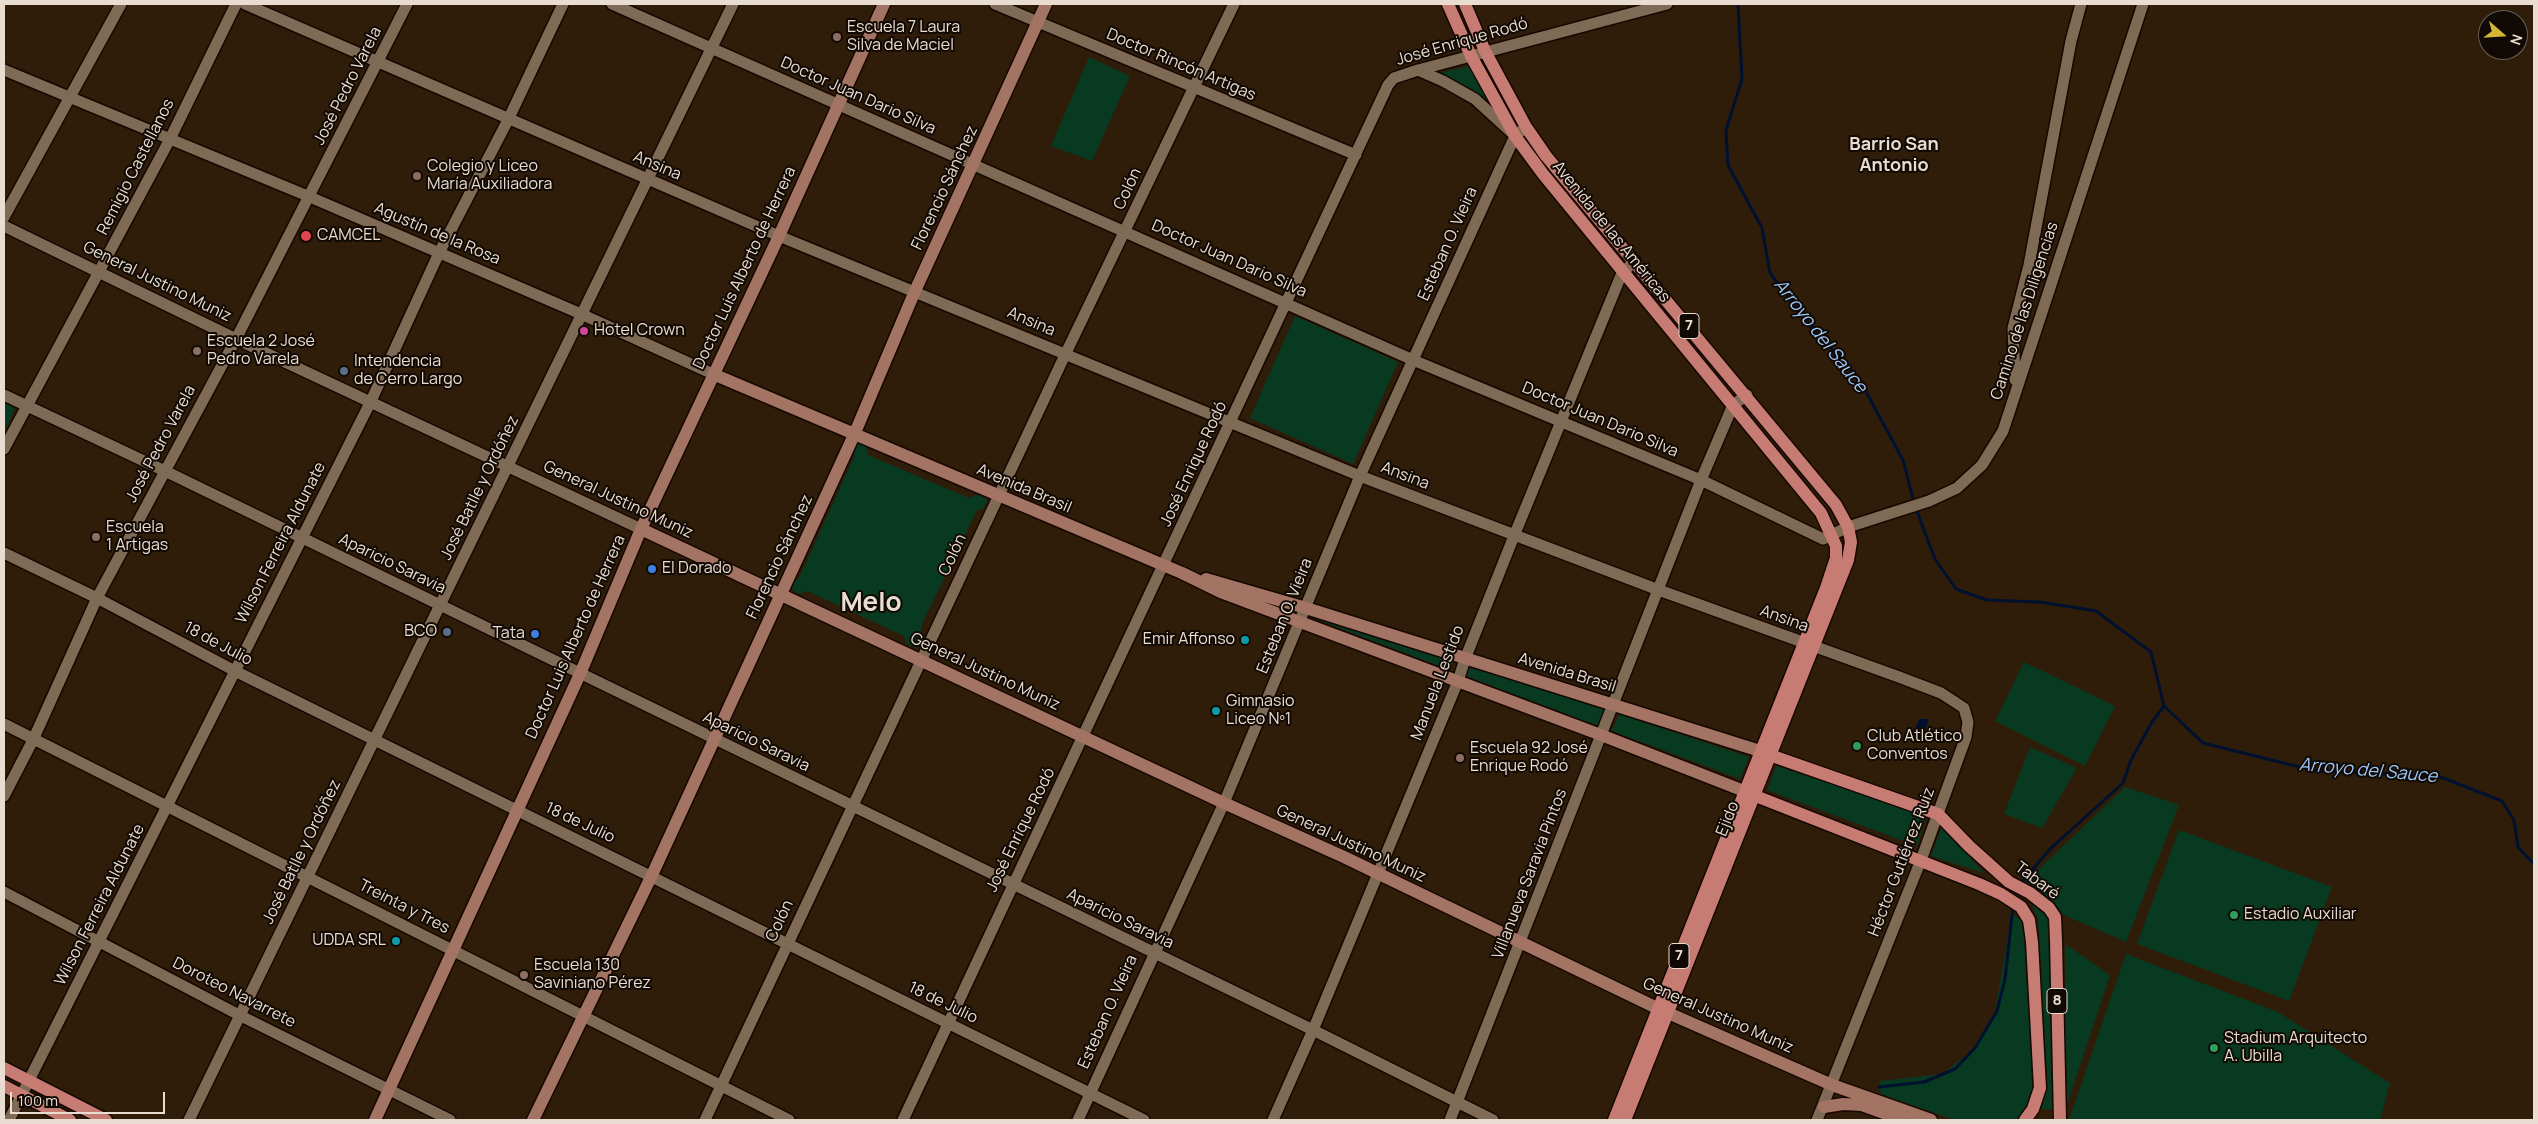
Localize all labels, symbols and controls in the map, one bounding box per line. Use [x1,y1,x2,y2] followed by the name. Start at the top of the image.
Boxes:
[2478,10,2528,60] north arrow
[1394,14,1530,70] street label: José Enrique Rodó
[847,18,960,56] place label: Escuela 7 Laura Silva de Maciel
[310,24,386,148] street label: José Pedro Varela
[1103,25,1259,105] street label: Doctor Rincón Artigas
[831,31,843,43] marker: Escuela 7 Laura Silva de Maciel
[2506,32,2527,48] text: N
[777,53,939,139] street label: Doctor Juan Dario Silva
[93,96,179,238] street label: Remigio Castellanos
[908,123,982,253] street label: Florencio Sánchez
[1849,134,1939,176] district label: Barrio San Antonio
[630,147,684,185] street label: Ansina
[427,157,552,195] place label: Colegio y Liceo María Auxiliadora
[1548,158,1674,306] street label: Avenida de las Américas
[690,164,800,372] street label: Doctor Luis Alberto de Herrera
[1110,165,1146,213] street label: Colón
[411,170,423,182] marker: Colegio y Liceo María Auxiliadora
[1414,184,1482,304] street label: Esteban O. Vieira
[371,199,503,269] street label: Agustín de la Rosa
[1148,216,1310,302] street label: Doctor Juan Dario Silva
[1987,220,2063,402] street label: Camino de las Diligencias
[317,226,380,246] place label: CAMCEL
[299,229,313,243] marker: CAMCEL
[80,238,234,326] street label: General Justino Muniz
[1769,275,1871,397] water label: Arroyo del Sauce
[1004,303,1058,341] street label: Ansina
[1679,314,1699,338] road number: 7
[594,321,685,341] place label: Hotel Crown
[578,325,590,337] marker: Hotel Crown
[207,332,315,370] place label: Escuela 2 José Pedro Varela
[191,345,203,357] marker: Escuela 2 José Pedro Varela
[354,352,462,390] place label: Intendencia de Cerro Largo
[338,365,350,377] marker: Intendencia de Cerro Largo
[1519,378,1681,462] street label: Doctor Juan Dario Silva
[122,382,200,506] street label: José Pedro Varela
[1157,398,1231,530] street label: José Enrique Rodó
[437,413,523,563] street label: José Batlle y Ordóñez
[540,457,696,543] street label: General Justino Muniz
[1378,458,1432,494] street label: Ansina
[232,459,330,627] street label: Wilson Ferreira Aldunate
[974,460,1074,518] street label: Avenida Brasil
[743,492,817,622] street label: Florencio Sánchez
[106,518,168,556] place label: Escuela 1 Artigas
[335,530,449,598] street label: Aparicio Saravia
[90,531,102,543] marker: Escuela 1 Artigas
[935,531,971,579] street label: Colón
[522,532,630,742] street label: Doctor Luis Alberto de Herrera
[1253,556,1317,676] street label: Esteban O. Vieira
[662,559,732,579] place label: El Dorado
[646,563,658,575] marker: El Dorado
[840,588,902,620] district label: Melo
[1757,601,1811,637] street label: Ansina
[181,618,255,670] street label: 18 de Julio
[404,622,437,642] place label: BCO
[1407,623,1469,743] street label: Manuela Lestido
[492,624,525,644] place label: Tata
[441,626,453,638] marker: BCO
[529,628,541,640] marker: Tata
[907,629,1063,715] street label: General Justino Muniz
[1143,630,1235,650] place label: Emir Affonso
[1239,634,1251,646] marker: Emir Affonso
[1516,649,1618,697] street label: Avenida Brasil
[1226,692,1295,730] place label: Gimnasio Liceo Nº1
[1210,705,1222,717] marker: Gimnasio Liceo Nº1
[699,708,813,776] street label: Aparicio Saravia
[1867,727,1962,765] place label: Club Atlético Conventos
[1470,739,1588,777] place label: Escuela 92 José Enrique Rodó
[1851,740,1863,752] marker: Club Atlético Conventos
[1454,752,1466,764] marker: Escuela 92 José Enrique Rodó
[2298,754,2438,788] water label: Arroyo del Sauce
[983,765,1059,895] street label: José Enrique Rodó
[259,777,345,927] street label: José Batlle y Ordóñez
[1865,785,1939,939] street label: Héctor Gutiérrez Ruiz
[1489,786,1571,962] street label: Villanueva Saravia Pintos
[542,799,618,847] street label: 18 de Julio
[1712,799,1744,839] street label: Ejido
[1273,801,1429,887] street label: General Justino Muniz
[51,821,149,989] street label: Wilson Ferreira Aldunate
[2011,858,2063,904] street label: Tabaré
[355,876,453,938] street label: Treinta y Tres
[1063,885,1177,953] street label: Aparicio Saravia
[762,897,798,945] street label: Colón
[2244,905,2357,925] place label: Estadio Auxiliar
[2228,909,2240,921] marker: Estadio Auxiliar
[312,931,386,951] place label: UDDA SRL
[390,935,402,947] marker: UDDA SRL
[1669,944,1689,968] road number: 7
[1074,952,1142,1072] street label: Esteban O. Vieira
[169,954,299,1032] street label: Doroteo Navarrete
[534,956,651,994] place label: Escuela 130 Saviniano Pérez
[518,969,530,981] marker: Escuela 130 Saviniano Pérez
[1640,974,1796,1058] street label: General Justino Muniz
[905,978,981,1028] street label: 18 de Julio
[2047,988,2067,1014] road number: 8
[2224,1029,2367,1067] place label: Stadium Arquitecto A. Ubilla
[2208,1042,2220,1054] marker: Stadium Arquitecto A. Ubilla
[12,1082,168,1114] scale bar
[18,1090,58,1111] text: 100 m

